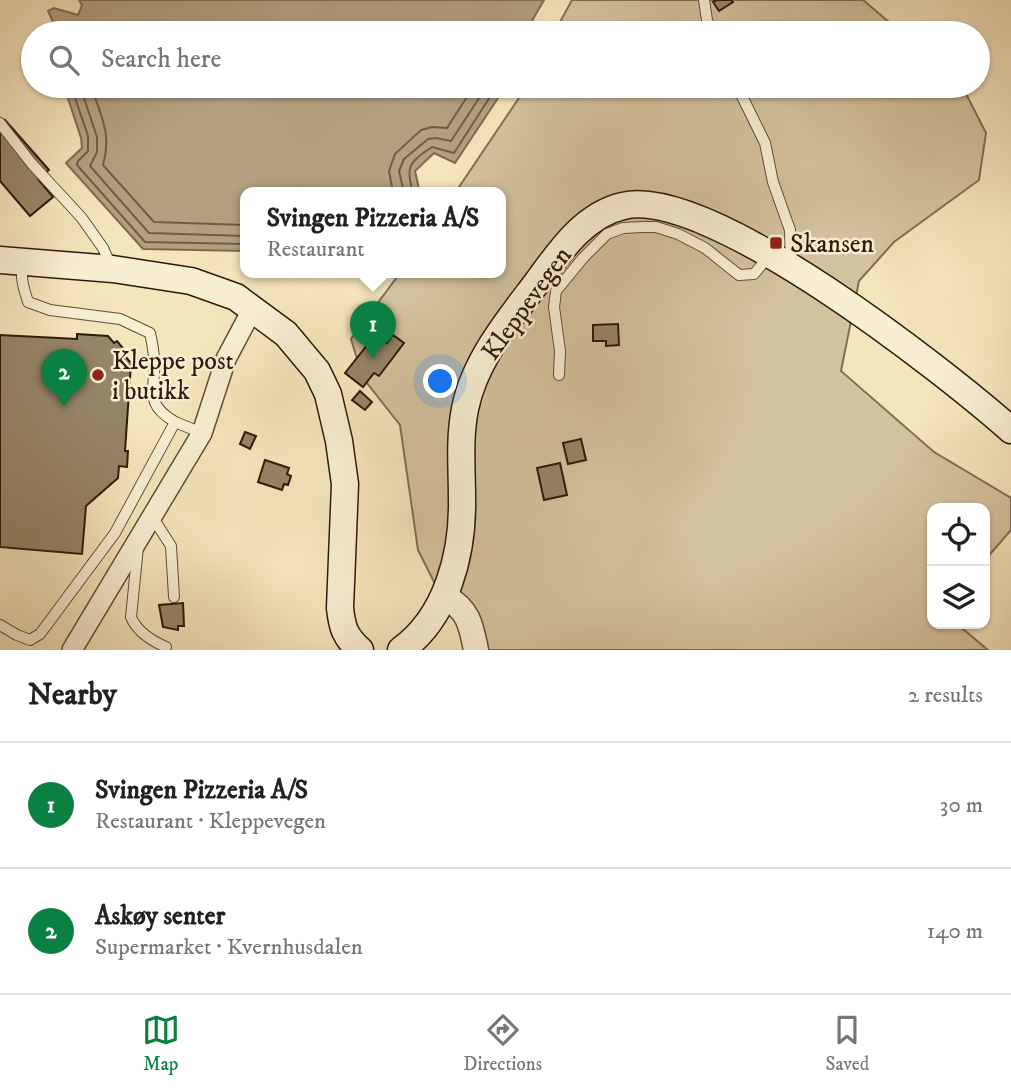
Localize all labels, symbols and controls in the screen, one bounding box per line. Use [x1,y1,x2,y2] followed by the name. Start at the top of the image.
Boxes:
[21,21,990,98] search box
[45,41,83,79] icon: search
[101,43,221,76] text: Search here
[240,187,506,278] popup
[266,202,480,235] text: Svingen Pizzeria A/S
[790,228,875,261] place label: Skansen
[266,235,365,264] text: Restaurant
[768,235,784,251] marker: Skansen
[475,240,580,367] street label: Kleppevegen
[350,301,396,359] pin: 1
[112,345,234,408] place label: Kleppe post i butikk
[41,349,87,407] pin: 2
[423,364,457,398] your location
[90,367,106,383] marker: Kleppe post i butikk
[927,503,990,629] map controls
[927,503,990,566] button: locate
[927,566,990,629] button: layers
[28,677,117,714] text: Nearby
[908,681,983,710] text: 2 results
[95,774,308,807] text: Svingen Pizzeria A/S
[47,791,55,820] text: 1
[940,791,983,820] text: 30 m
[95,807,326,836] text: Restaurant · Kleppevegen
[95,900,225,933] text: Askøy senter
[45,917,57,946] text: 2
[927,917,983,946] text: 140 m
[95,933,363,962] text: Supermarket · Kvernhusdalen
[142,1011,180,1076] tab: Map
[463,1011,542,1076] tab: Directions
[826,1011,869,1076] tab: Saved

